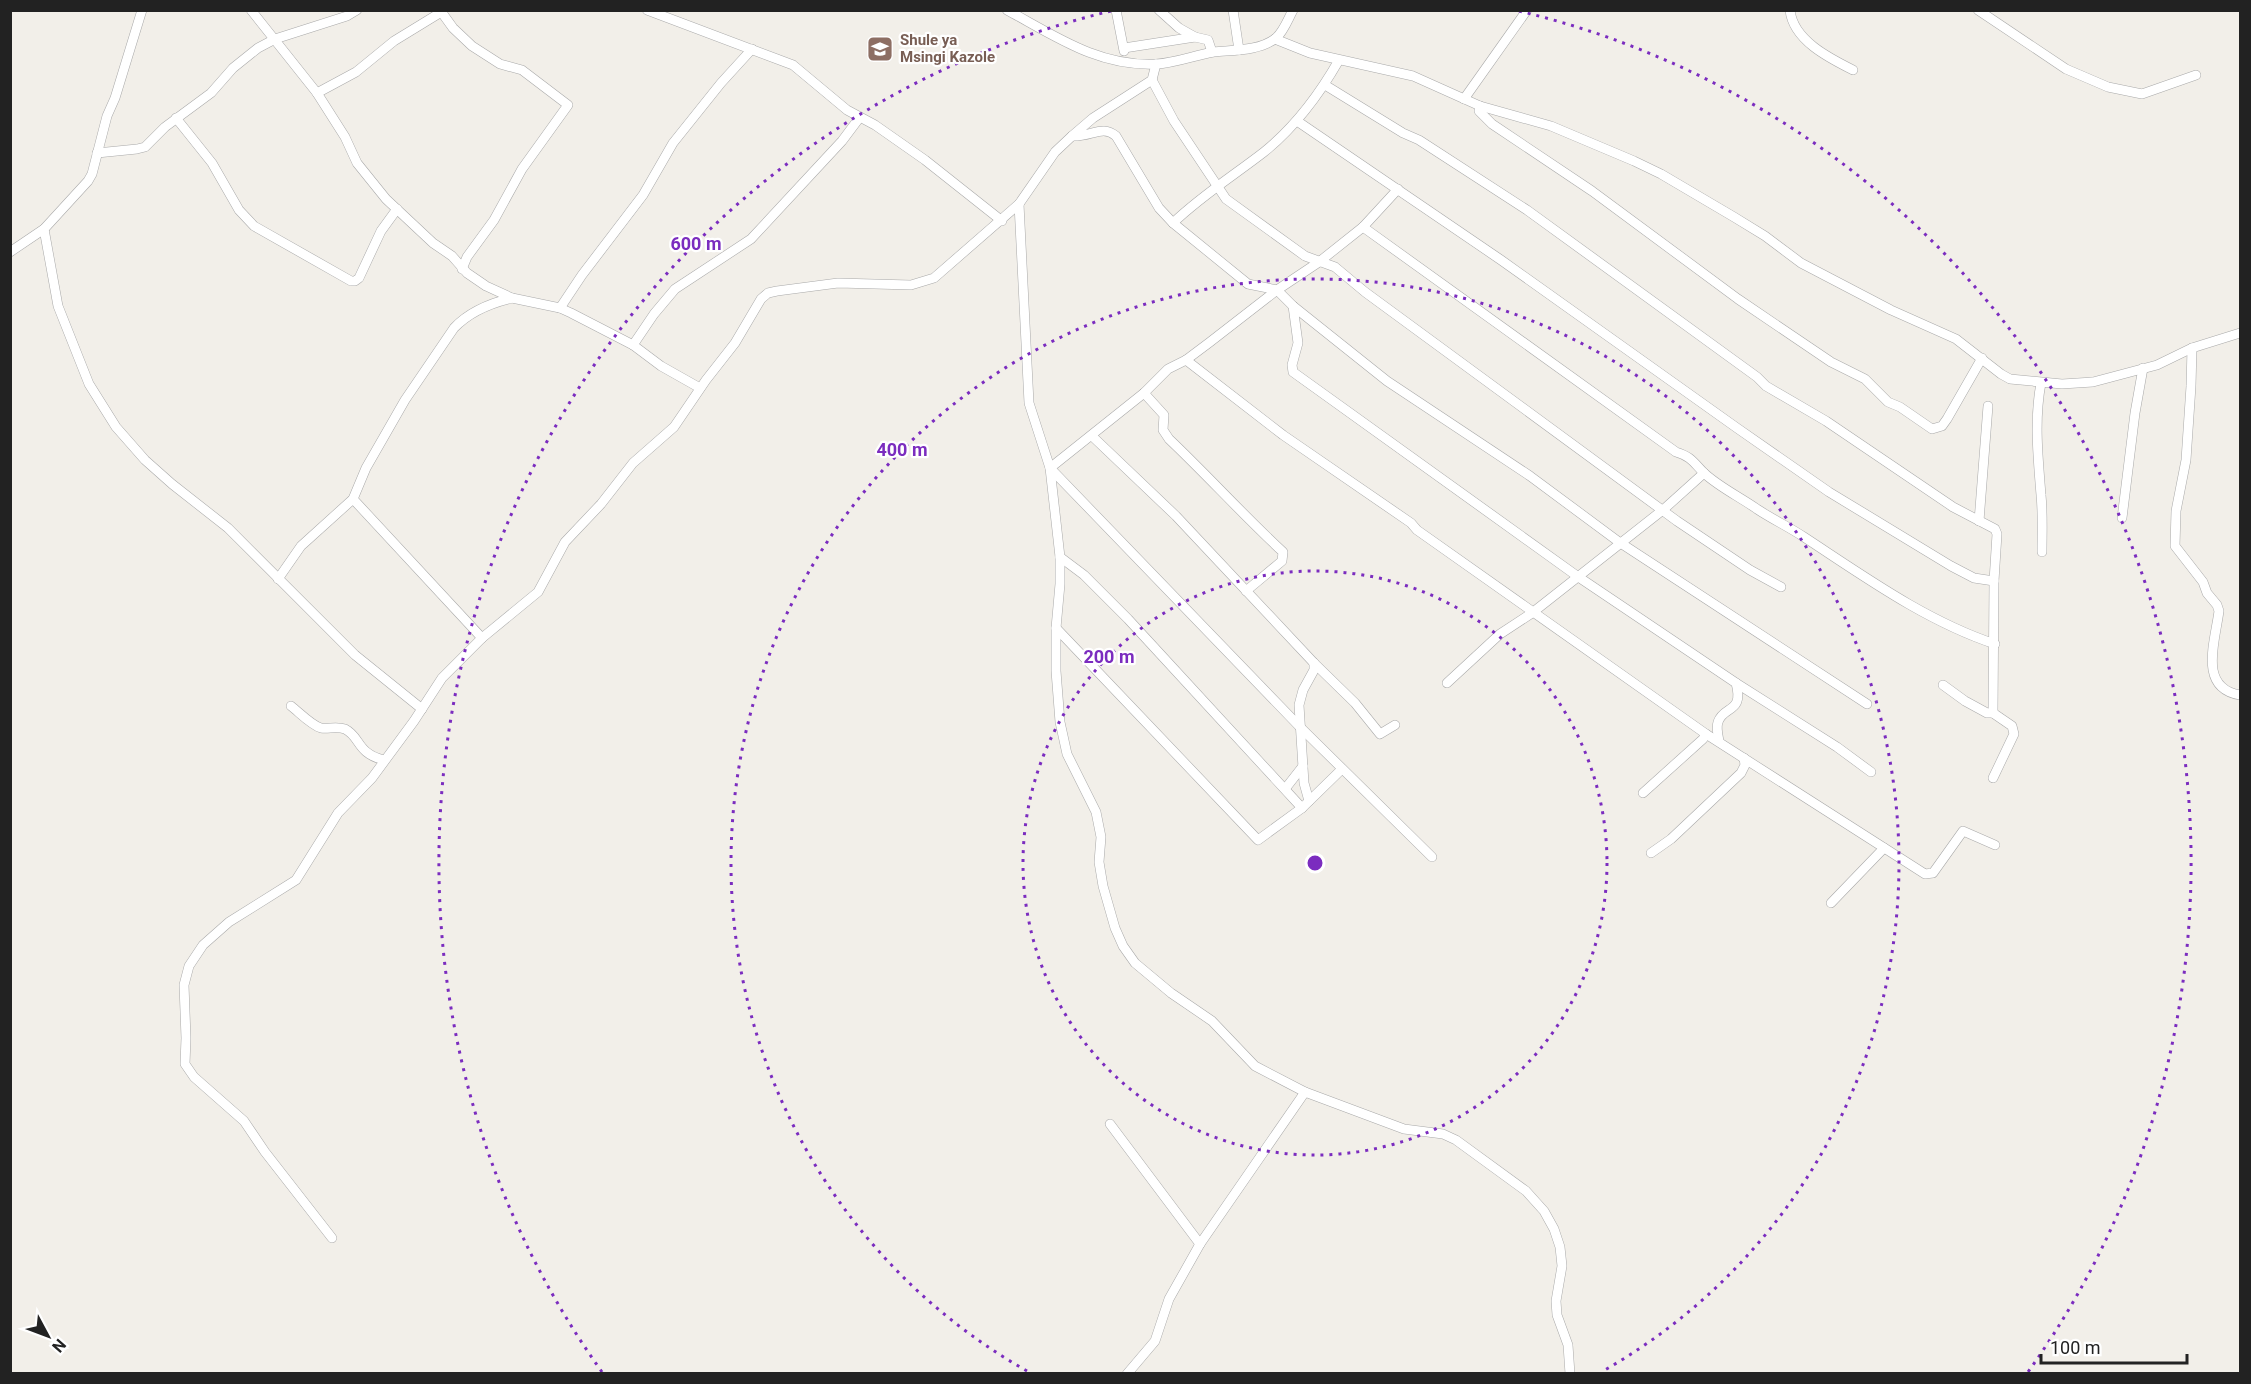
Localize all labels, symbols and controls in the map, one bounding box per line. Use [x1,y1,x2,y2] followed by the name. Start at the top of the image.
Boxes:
[900,31,995,66] place label: Shule ya Msingi Kazole
[865,34,895,64] school or university icon: Shule ya Msingi Kazole
[670,233,722,254] text: 600 m
[876,439,928,460] text: 400 m
[1083,646,1135,667] text: 200 m
[1305,853,1325,873] centre of rings
[18,1306,78,1366] north arrow
[2041,1327,2186,1365] scale bar
[48,1335,70,1356] text: N
[2050,1337,2101,1358] text: 100 m

